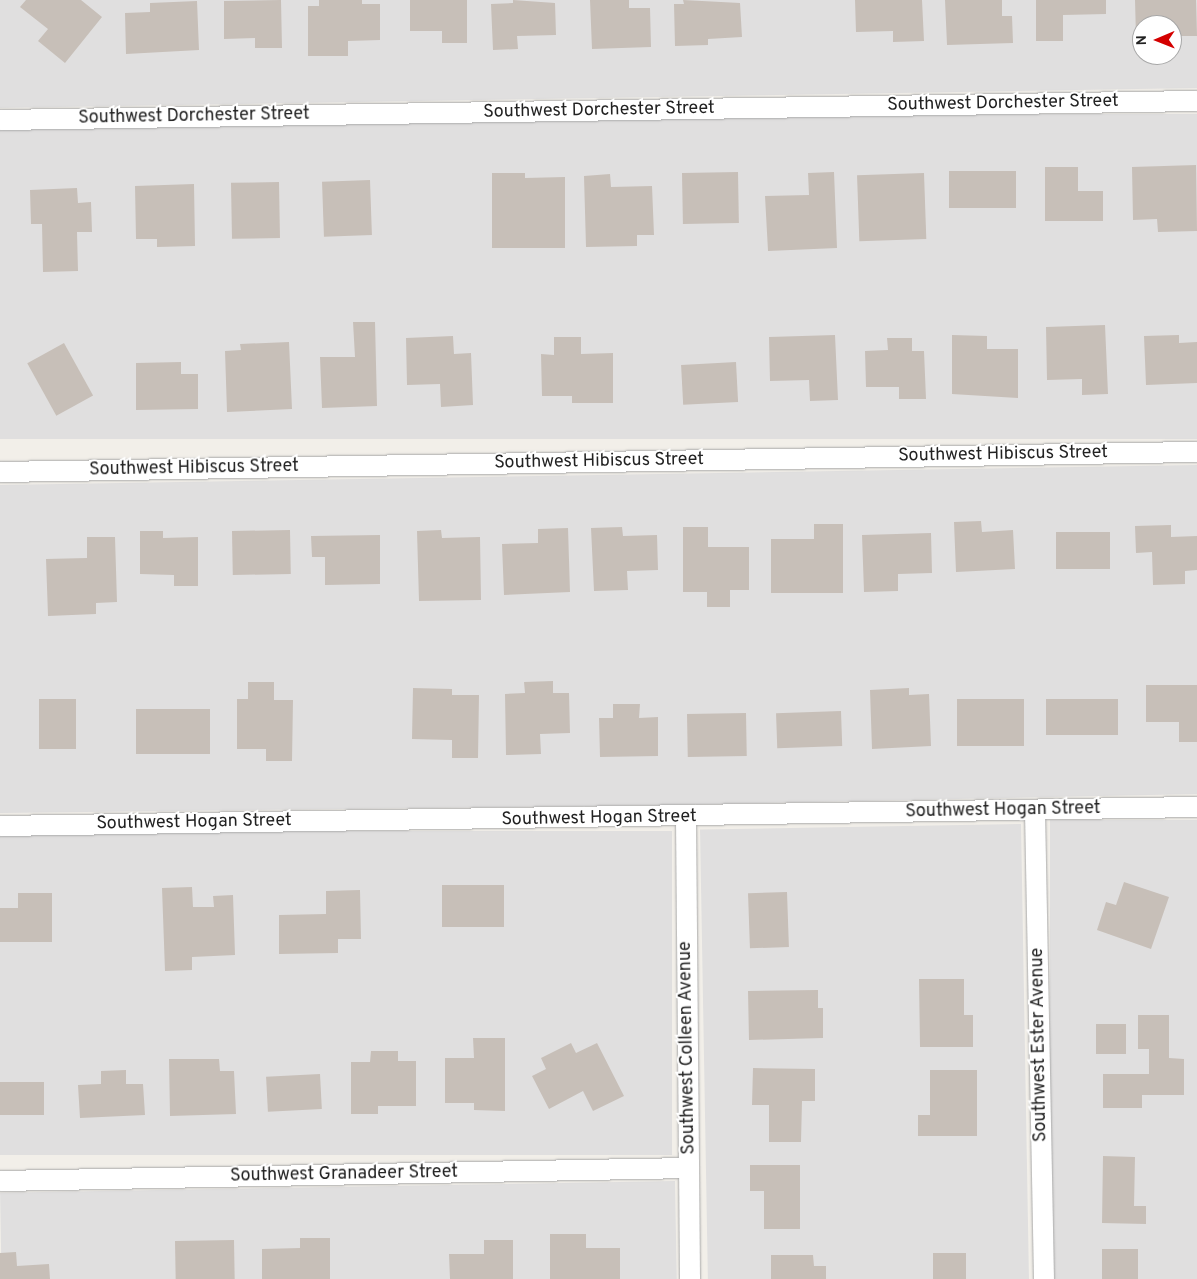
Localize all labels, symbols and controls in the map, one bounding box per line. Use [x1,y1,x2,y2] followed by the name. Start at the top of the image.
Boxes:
[1132,15,1182,65] north arrow
[1134,35,1151,45] text: N
[887,91,1119,117] street label: Southwest Dorchester Street
[483,98,715,124] street label: Southwest Dorchester Street
[78,104,310,130] street label: Southwest Dorchester Street
[898,442,1108,468] street label: Southwest Hibiscus Street
[494,449,704,475] street label: Southwest Hibiscus Street
[89,456,299,482] street label: Southwest Hibiscus Street
[905,798,1101,824] street label: Southwest Hogan Street
[501,806,697,832] street label: Southwest Hogan Street
[96,810,292,836] street label: Southwest Hogan Street
[675,941,701,1155] street label: Southwest Colleen Avenue
[1027,947,1053,1143] street label: Southwest Ester Avenue
[230,1162,458,1188] street label: Southwest Granadeer Street

